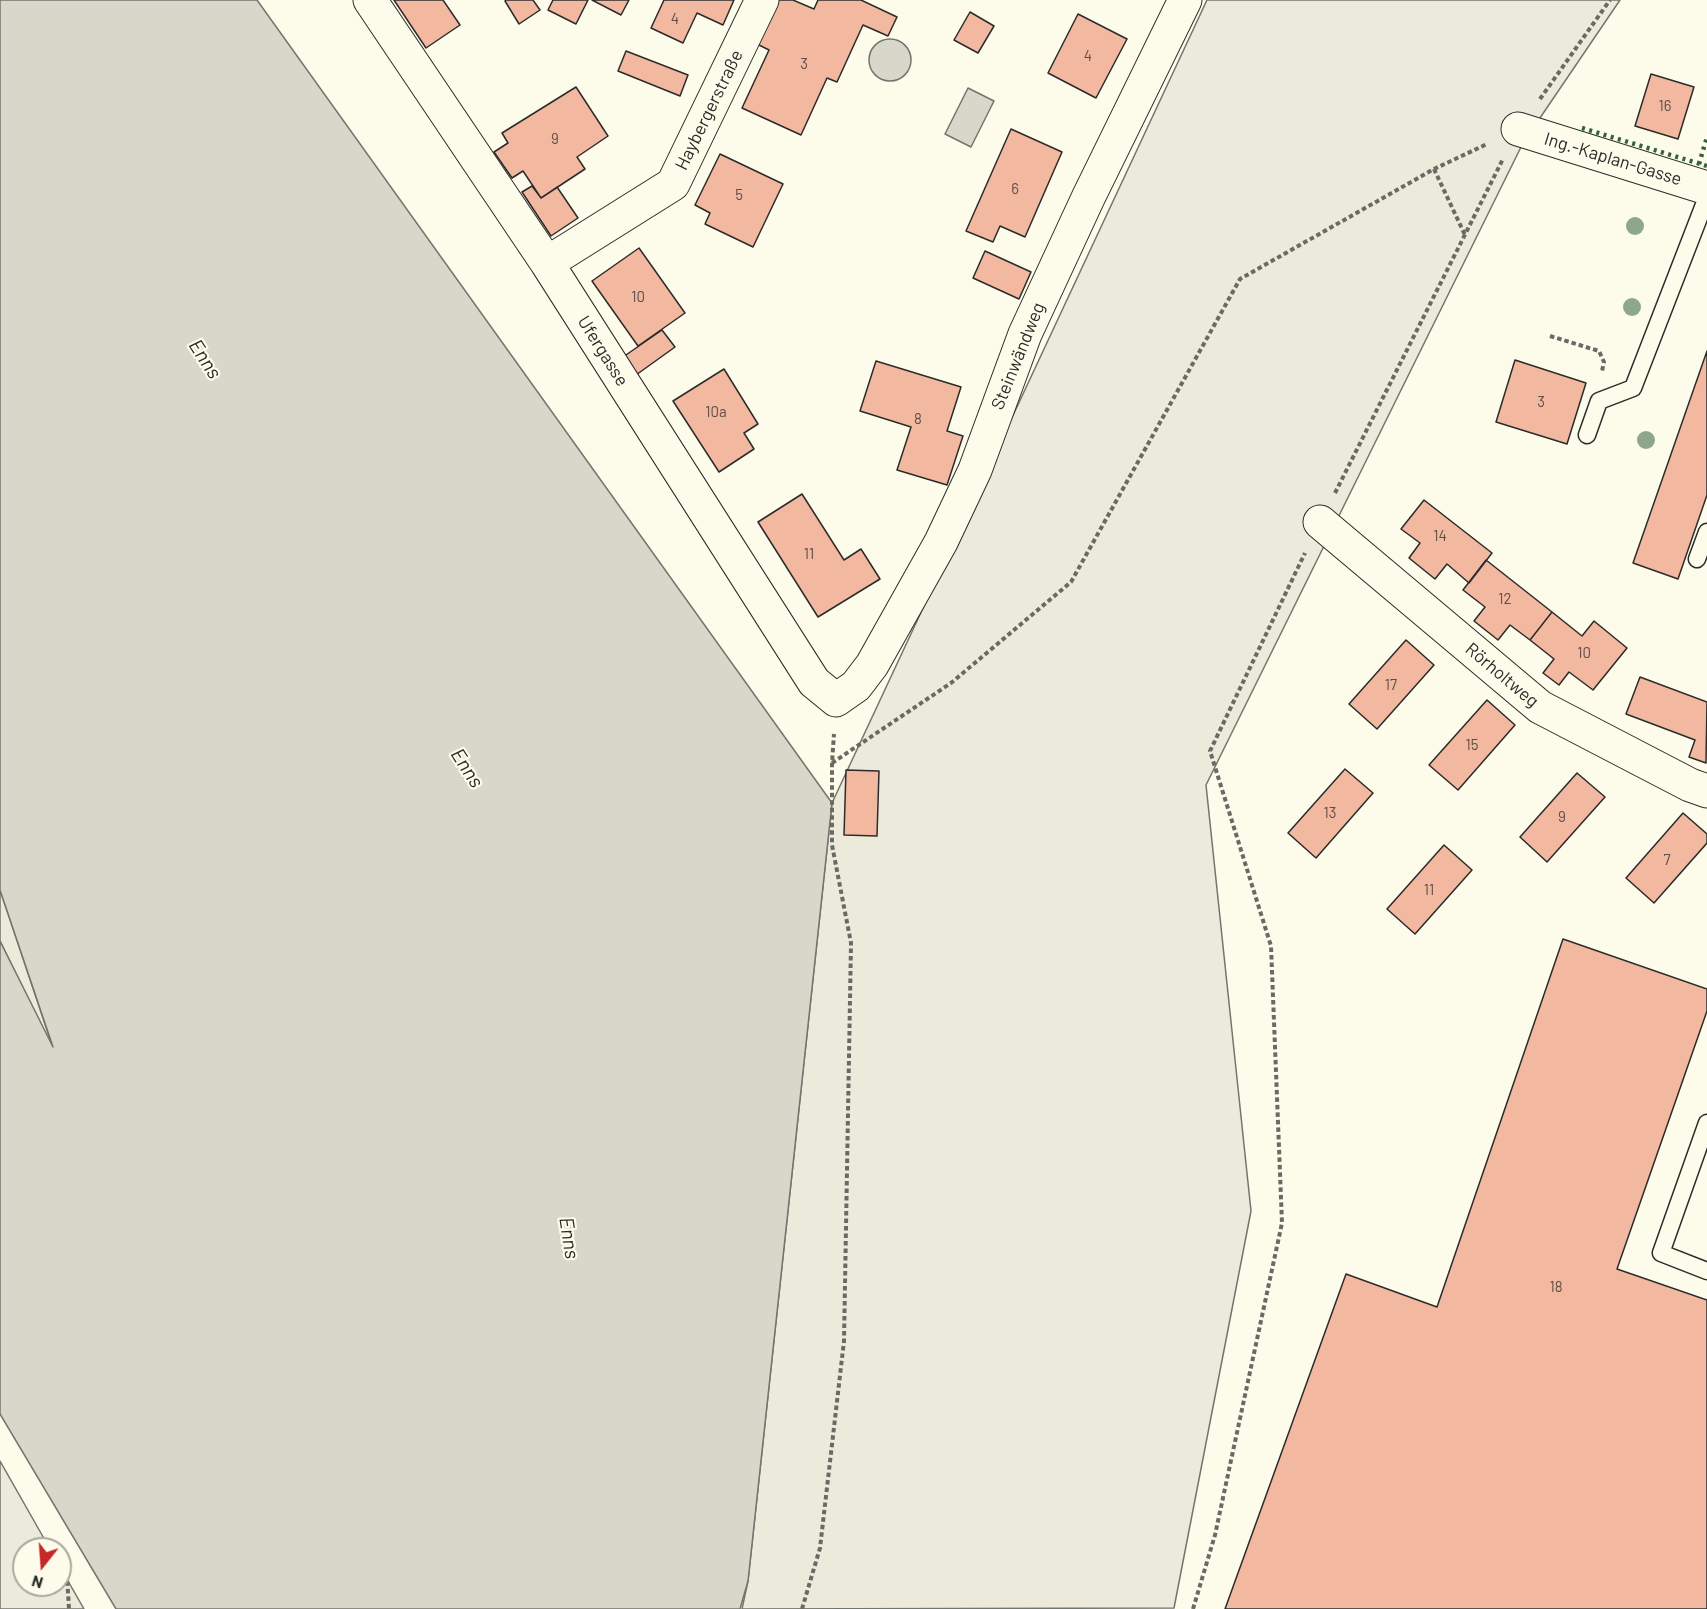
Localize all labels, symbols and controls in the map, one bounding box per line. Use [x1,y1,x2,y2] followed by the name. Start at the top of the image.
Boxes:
[671,10,679,28] house number: 4
[671,46,747,174] street label: Haybergerstraße
[1084,47,1092,65] house number: 4
[800,55,808,73] house number: 3
[1659,97,1671,115] house number: 16
[1542,128,1684,190] street label: Ing.-Kaplan-Gasse
[551,130,559,148] house number: 9
[1011,180,1019,198] house number: 6
[735,186,743,204] house number: 5
[631,288,645,306] house number: 10
[987,299,1049,413] street label: Steinwändweg
[573,312,633,390] street label: Ufergasse
[183,335,227,383] water label: Enns
[1537,393,1545,411] house number: 3
[705,403,727,421] house number: 10a
[914,410,922,428] house number: 8
[1433,527,1447,545] house number: 14
[804,545,814,563] house number: 11
[1498,590,1512,608] house number: 12
[1461,638,1543,712] street label: Rörholtweg
[1577,644,1591,662] house number: 10
[1385,676,1397,694] house number: 17
[1466,736,1478,754] house number: 15
[445,744,489,792] water label: Enns
[1324,804,1336,822] house number: 13
[1558,808,1566,826] house number: 9
[1663,851,1671,869] house number: 7
[1424,881,1434,899] house number: 11
[554,1215,584,1261] water label: Enns
[1549,1278,1563,1296] house number: 18
[12,1537,72,1597] north arrow
[29,1572,45,1593] text: N

